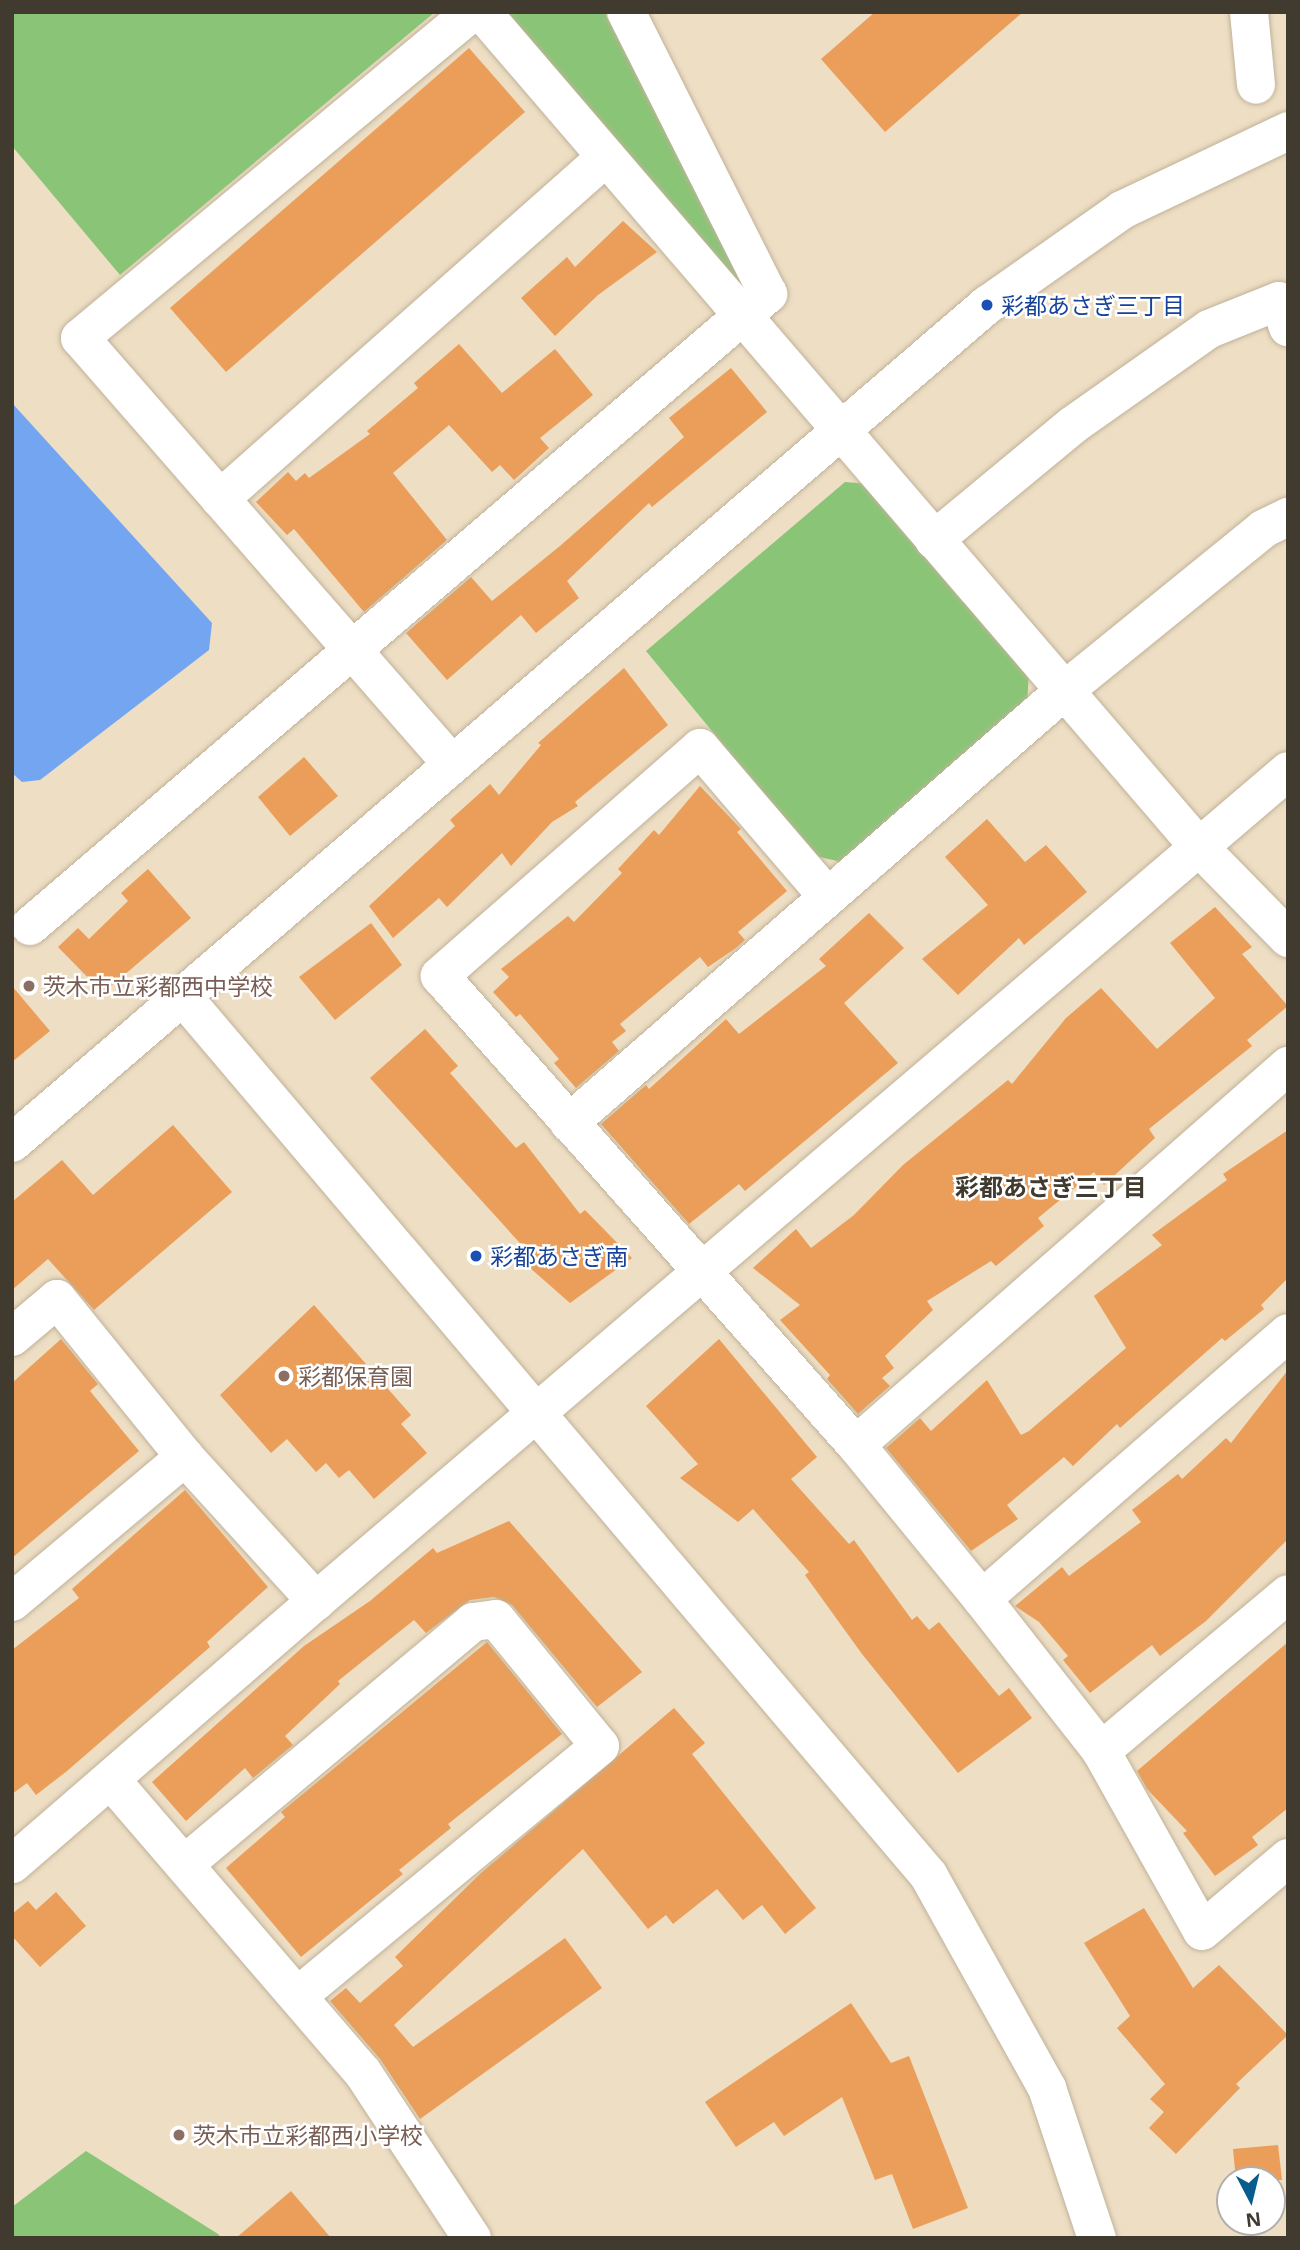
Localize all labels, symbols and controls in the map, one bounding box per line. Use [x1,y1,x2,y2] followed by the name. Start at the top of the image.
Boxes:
[1001,291,1185,319] place label: 彩都あさぎ三丁目
[979,297,995,313] marker: 彩都あさぎ三丁目
[43,972,273,1000] place label: 茨木市立彩都西中学校
[21,978,37,994] marker: 茨木市立彩都西中学校
[955,1173,1147,1201] district label: 彩都あさぎ三丁目
[490,1242,628,1270] place label: 彩都あさぎ南
[468,1248,484,1264] marker: 彩都あさぎ南
[298,1362,413,1390] place label: 彩都保育園
[276,1368,292,1384] marker: 彩都保育園
[193,2121,423,2149] place label: 茨木市立彩都西小学校
[171,2127,187,2143] marker: 茨木市立彩都西小学校
[1216,2166,1286,2236] north arrow
[1244,2206,1263,2234] text: N

